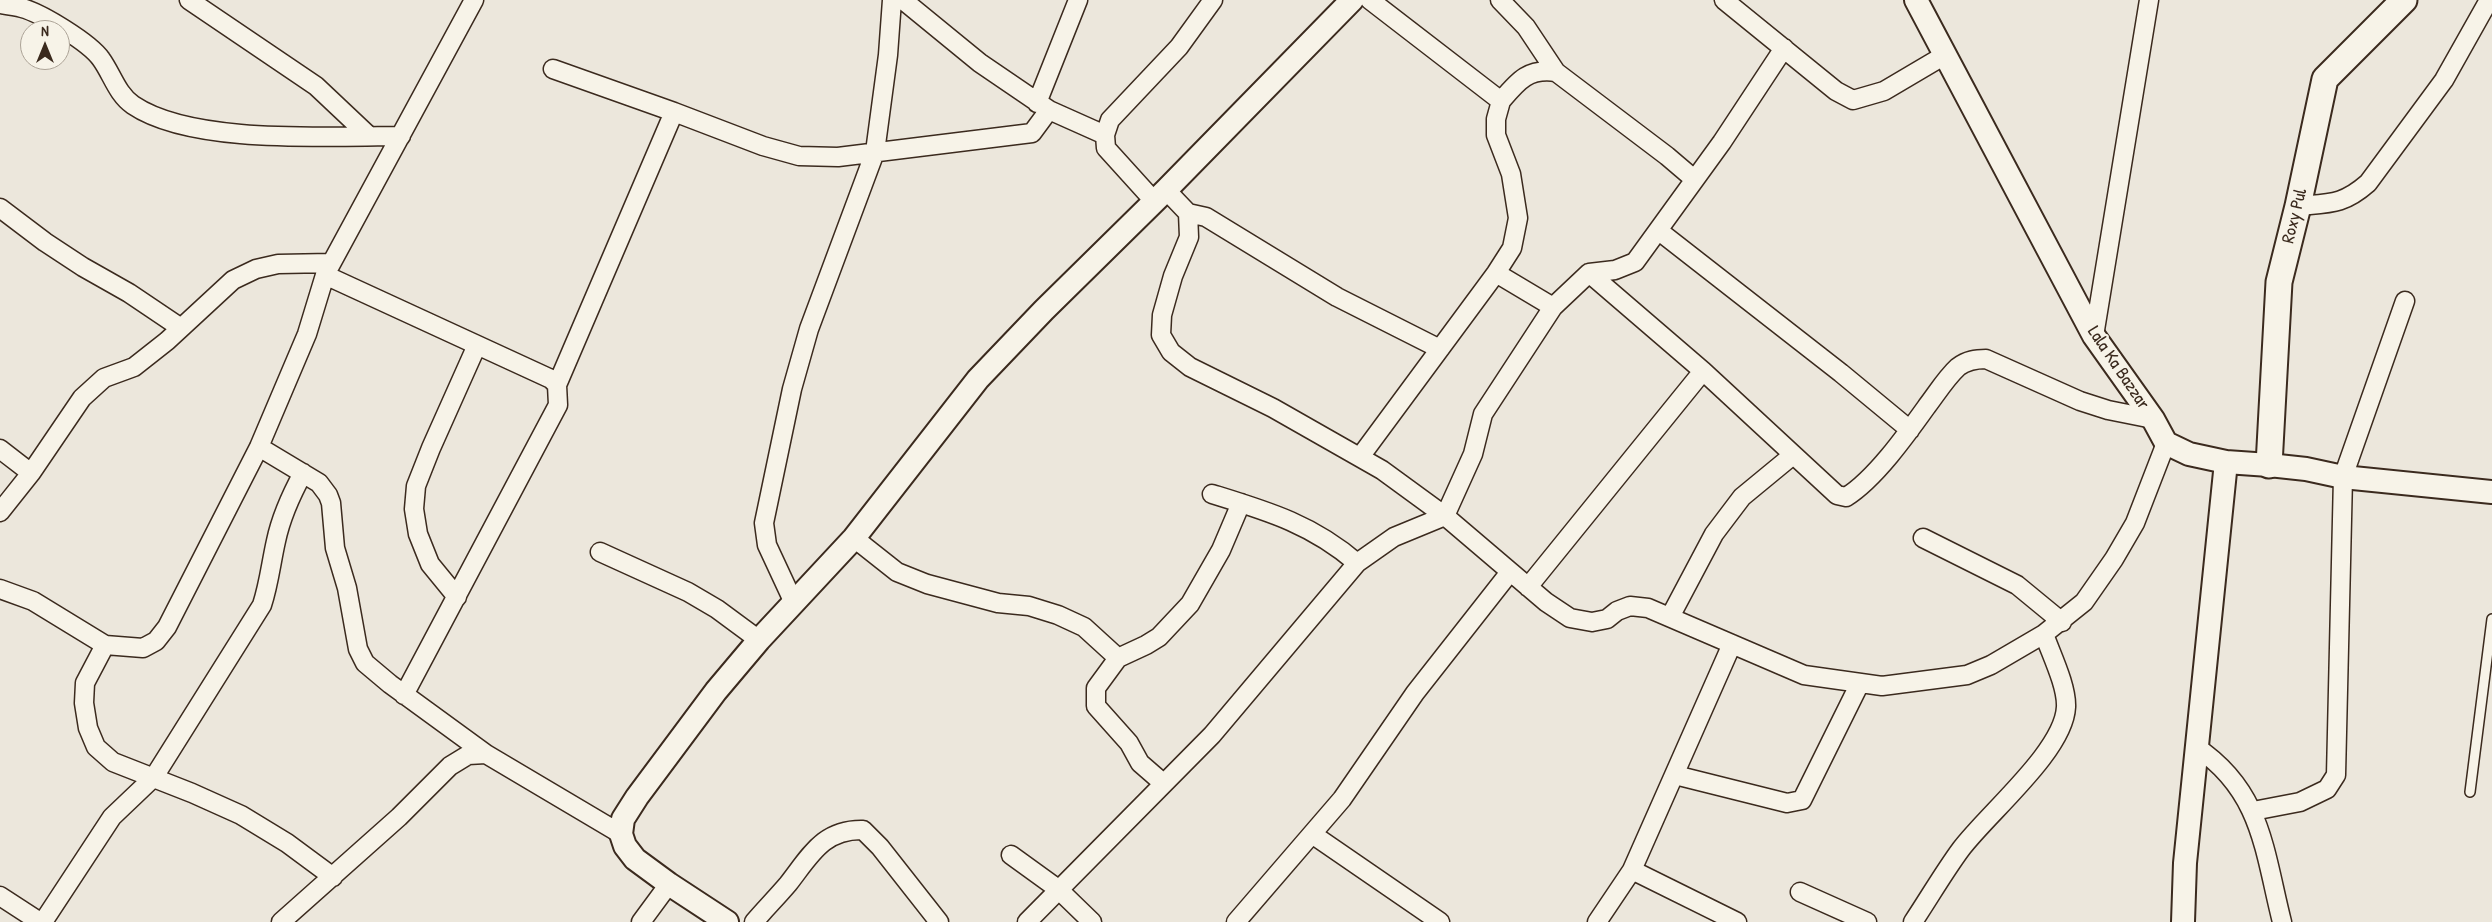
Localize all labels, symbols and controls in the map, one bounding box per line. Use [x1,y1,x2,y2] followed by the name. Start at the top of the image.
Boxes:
[20,20,70,70] north arrow
[41,21,49,40] text: N
[2278,186,2312,246] street label: Roxy Pul
[2082,322,2154,414] street label: Lala Ka Bazzar

